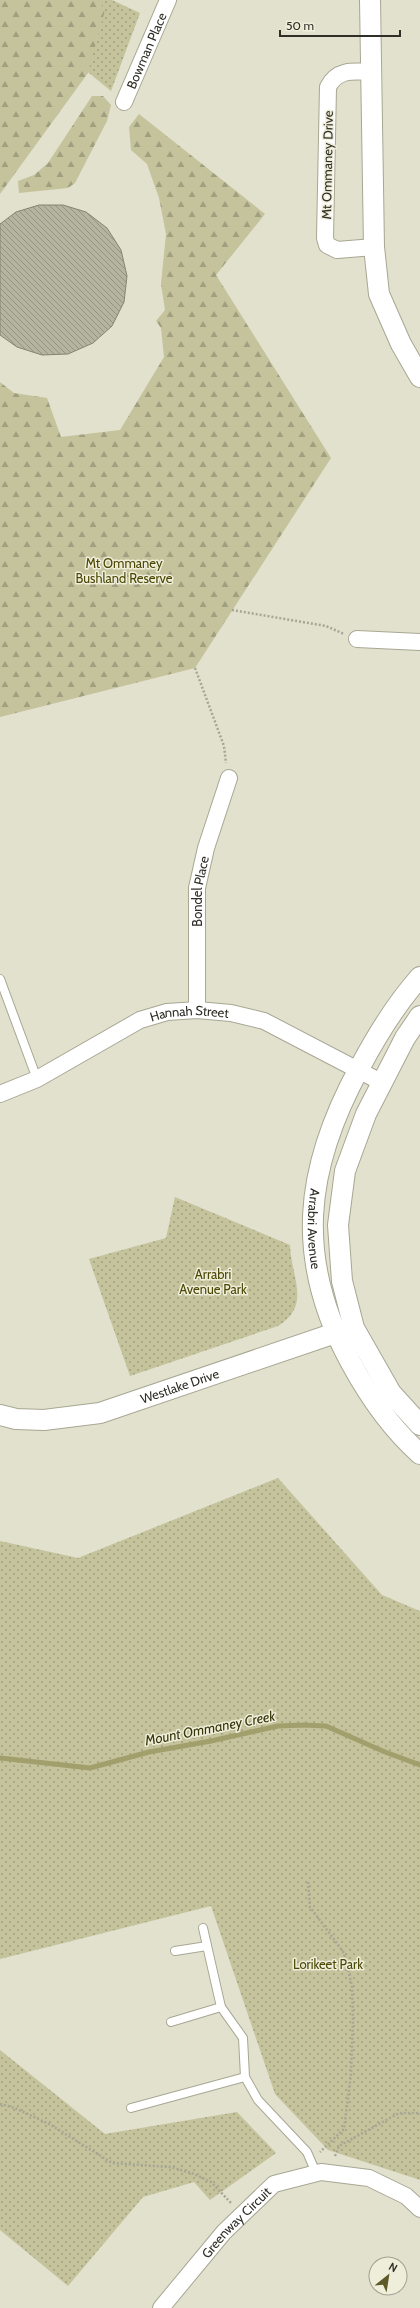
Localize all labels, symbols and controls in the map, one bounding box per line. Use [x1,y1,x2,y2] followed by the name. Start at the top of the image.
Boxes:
[123,10,170,91] street label: Bowman Place
[280,12,400,38] scale bar
[286,18,314,33] text: 50 m
[318,110,336,220] street label: Mt Ommaney Drive
[76,555,173,586] park label: Mt Ommaney Bushland Reserve
[189,854,212,927] street label: Bondel Place
[148,1002,230,1025] street label: Hannah Street
[305,1188,325,1271] street label: Arrabri Avenue
[179,1266,247,1297] park label: Arrabri Avenue Park
[138,1365,221,1407] street label: Westlake Drive
[142,1706,278,1750] water label: Mount Ommaney Creek
[293,1956,363,1972] park label: Lorikeet Park
[198,2183,275,2261] street label: Greenway Circuit
[368,2256,408,2296] north arrow
[386,2259,400,2275] text: N

